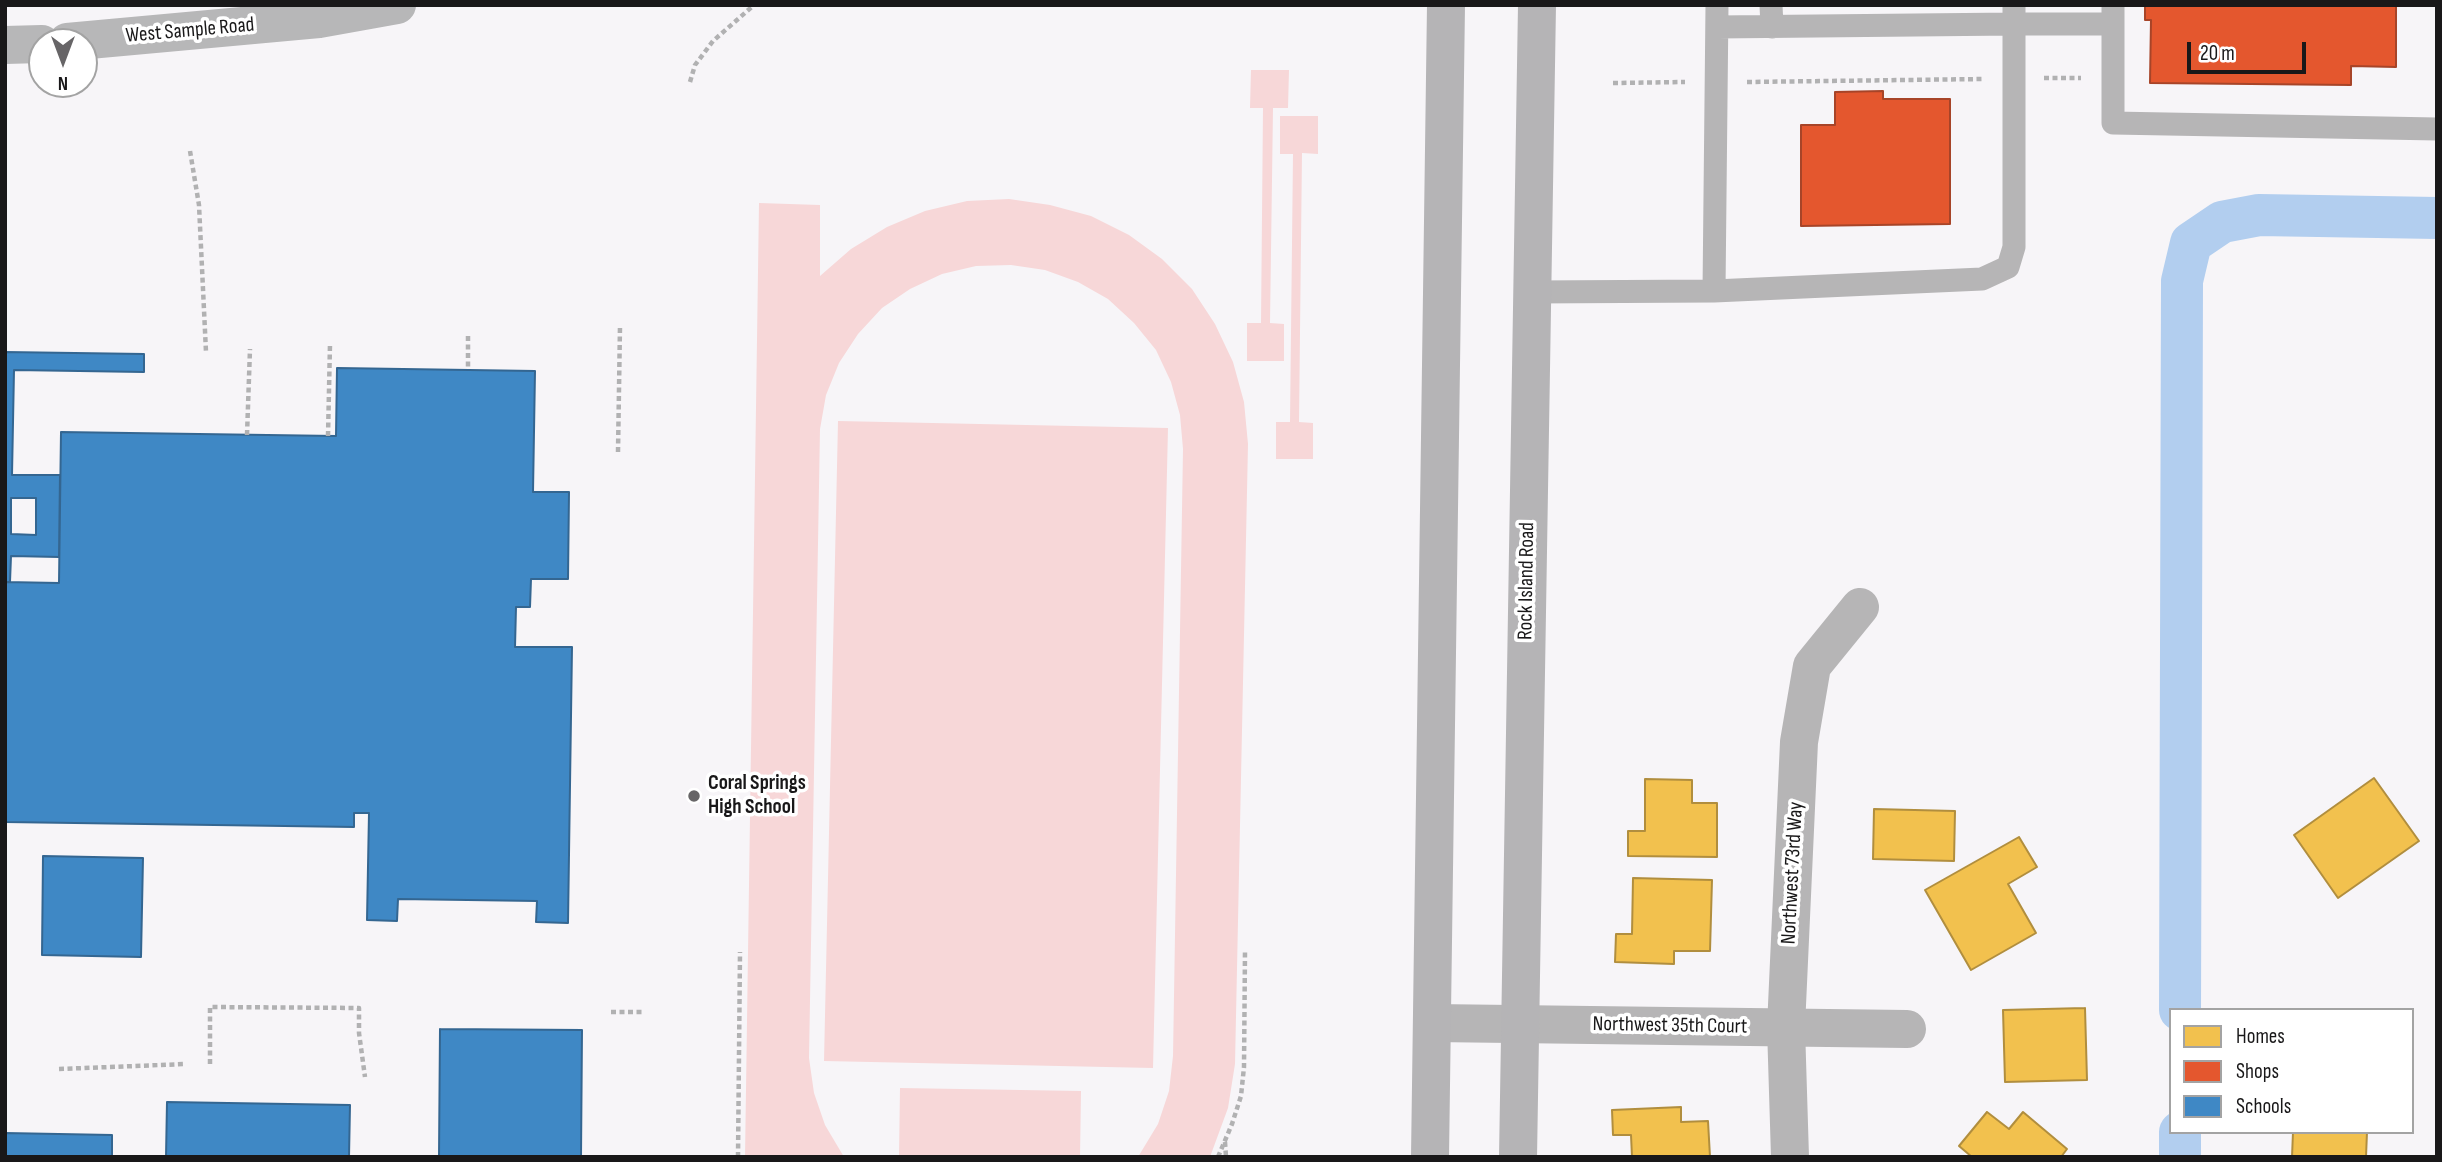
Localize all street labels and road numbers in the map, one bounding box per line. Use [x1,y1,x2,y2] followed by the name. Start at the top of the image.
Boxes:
[125,13,255,49] street label: West Sample Road
[1513,522,1541,640] street label: Rock Island Road
[1777,801,1809,945] street label: Northwest 73rd Way
[1592,1012,1748,1040] street label: Northwest 35th Court

